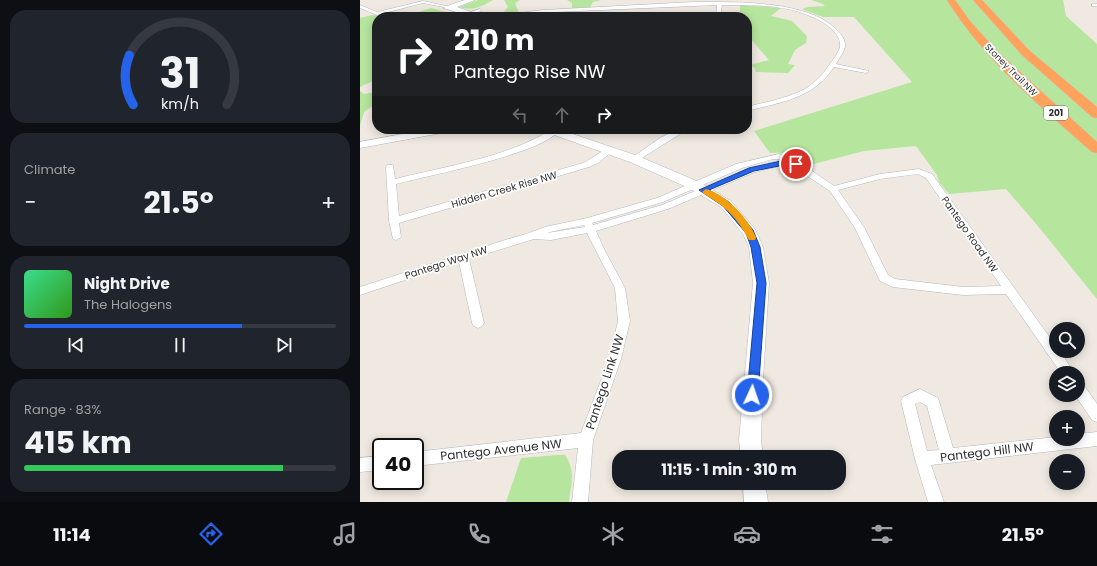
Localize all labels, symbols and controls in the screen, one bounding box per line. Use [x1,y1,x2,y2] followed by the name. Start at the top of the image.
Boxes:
[454,21,534,60] text: 210 m
[388,28,440,80] icon: right
[982,41,1040,99] street label: Stoney Trail NW
[160,43,200,102] text: 31
[454,59,605,84] text: Pantego Rise NW
[161,93,199,113] text: km/h
[509,104,531,126] icon: left
[551,104,573,126] icon: ahead
[593,104,615,126] icon: right
[1044,106,1068,120] road number: 201
[779,147,813,181] pin
[785,153,807,175] icon: arrive
[24,160,75,179] text: Climate
[450,167,559,212] street label: Hidden Creek Rise NW
[143,181,214,224] text: 21.5°
[24,187,36,218] text: −
[321,187,336,218] text: +
[938,193,1002,276] street label: Pantego Road NW
[403,242,490,283] street label: Pantego Way NW
[84,273,170,294] text: Night Drive
[84,295,172,314] text: The Halogens
[1049,322,1085,490] map controls
[1049,322,1085,358] button: search
[581,332,628,432] street label: Pantego Link NW
[65,334,87,356] icon: previous
[169,334,191,356] icon: pause
[273,334,295,356] icon: next
[1049,366,1085,402] button: layers
[731,374,773,416] position arrow
[24,400,101,419] text: Range · 83%
[1049,410,1085,446] button: +
[24,421,132,464] text: 415 km
[439,435,563,464] street label: Pantego Avenue NW
[939,437,1035,466] street label: Pantego Hill NW
[372,438,424,490] speed limit sign: 40
[1049,454,1085,490] button: −
[661,459,797,480] text: 11:15 · 1 min · 310 m
[197,520,225,548] icon: directions
[331,520,359,548] icon: music
[465,520,493,548] icon: phone
[599,520,627,548] icon: climate
[733,520,761,548] icon: car
[868,520,896,548] icon: filters
[53,522,91,547] text: 11:14
[1002,522,1044,547] text: 21.5°

